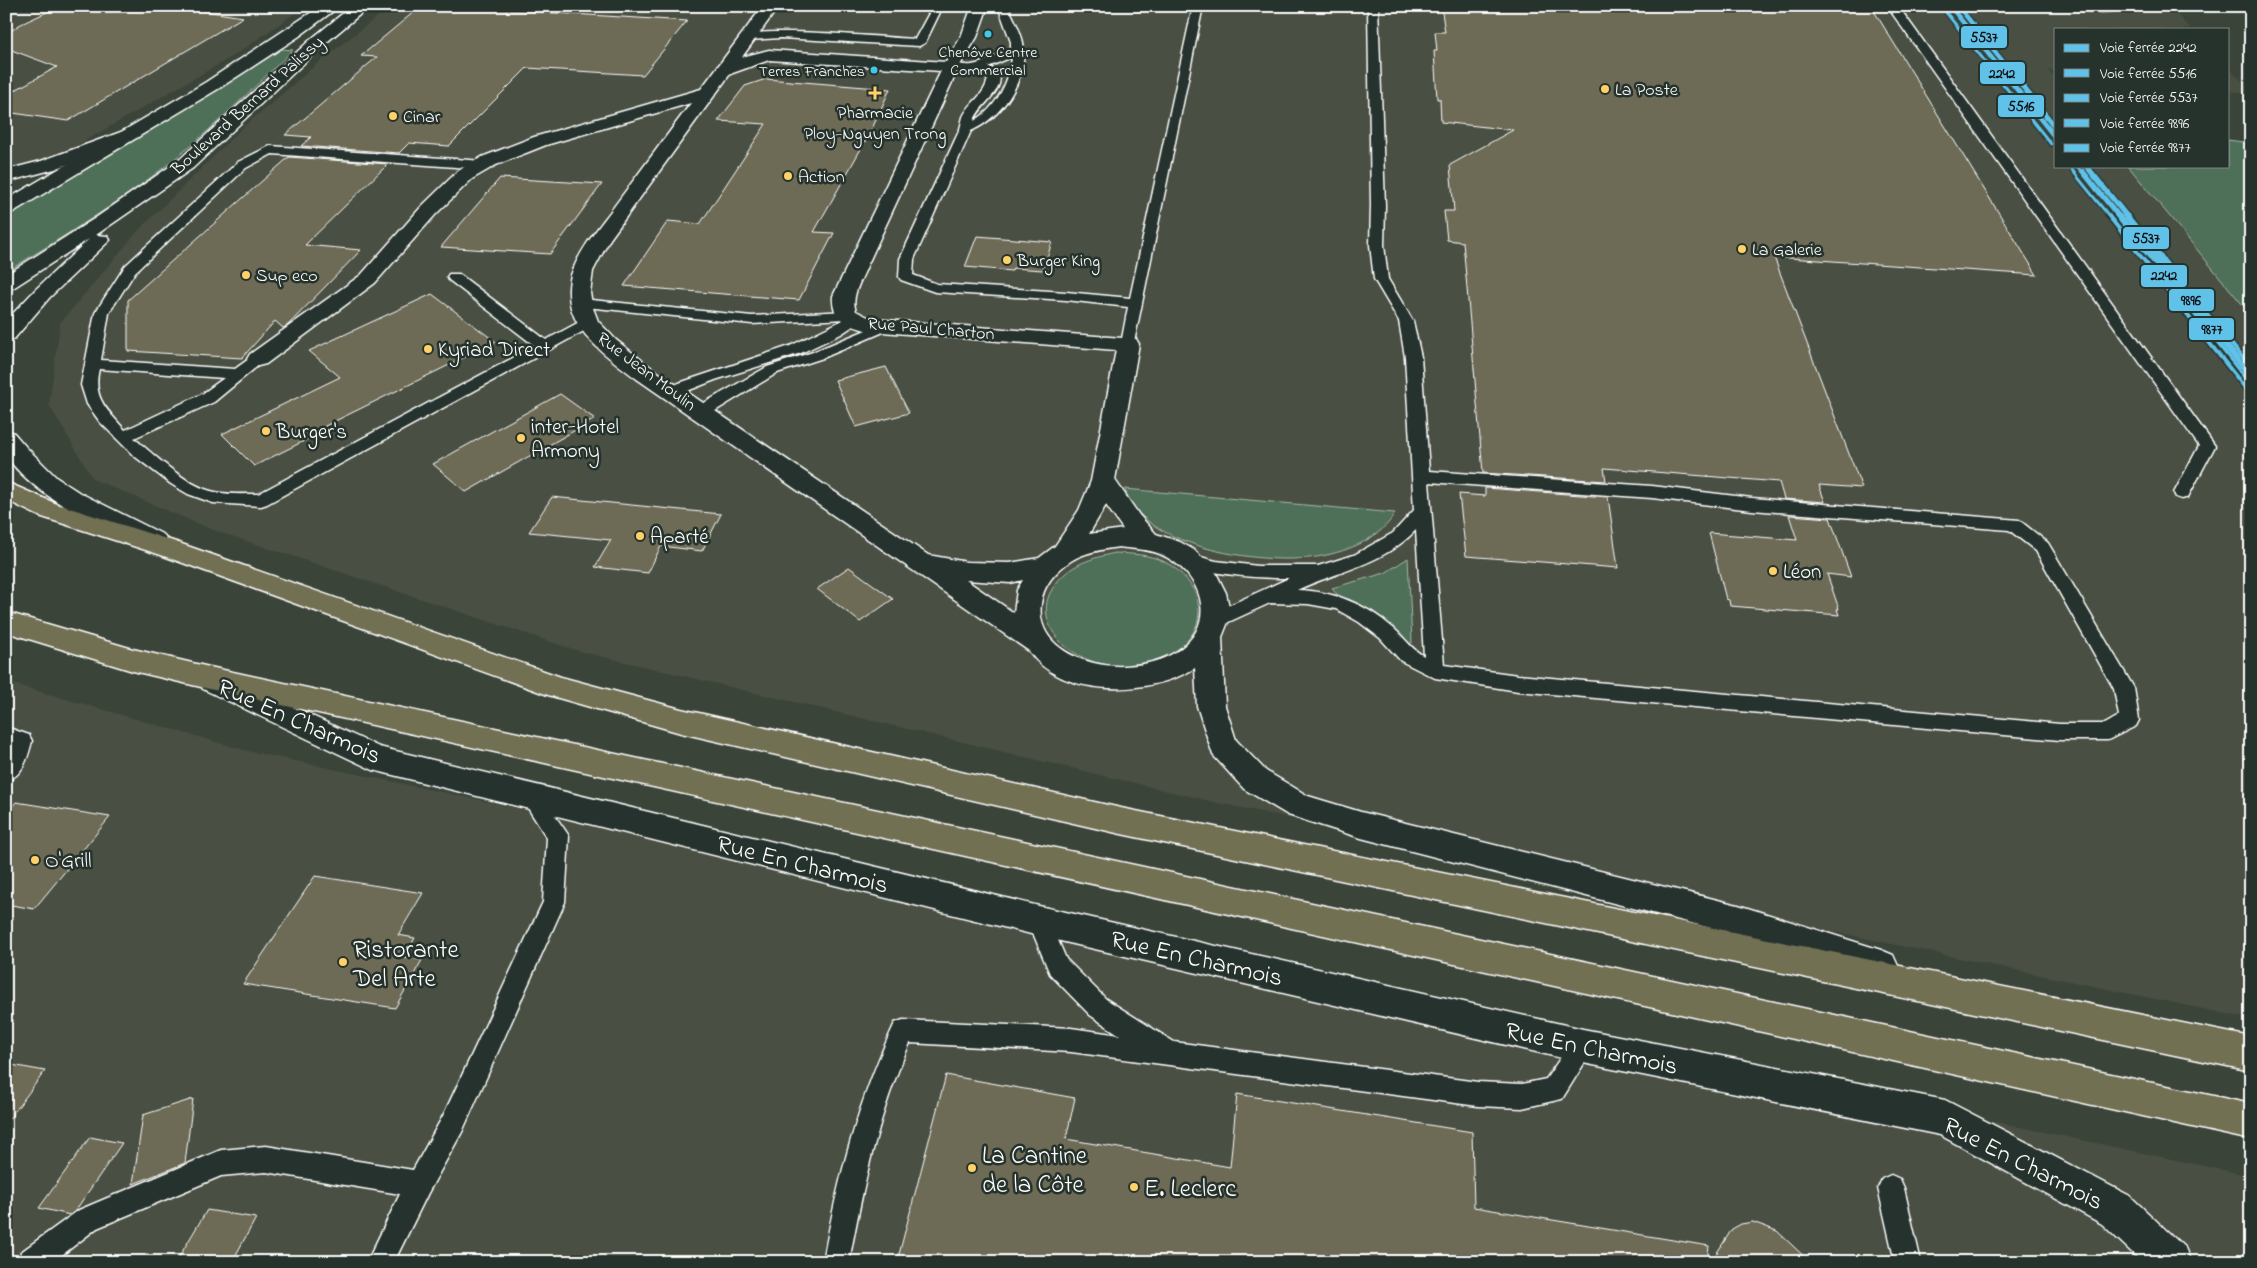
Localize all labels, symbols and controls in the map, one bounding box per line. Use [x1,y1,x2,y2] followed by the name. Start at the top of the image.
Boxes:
[1960,25,2008,49] line badge: 5537
[1970,28,1998,49] text: 5537
[2054,28,2230,168] legend
[983,29,993,39] marker: Chenôve Centre Commercial
[165,31,331,183] street label: Boulevard Bernard Palissy
[2099,37,2197,59] text: Voie ferrée 2242
[939,41,1038,83] place label: Chenôve Centre Commercial
[759,60,865,84] place label: Terres Franches
[1979,61,2026,85] line badge: 2242
[2099,63,2197,85] text: Voie ferrée 5516
[1988,64,2015,85] text: 2242
[869,65,879,75] marker: Terres Franches
[1615,78,1679,104] place label: La Poste
[1599,83,1611,95] marker: La Poste
[869,87,881,99] marker: Pharmacie Ploy-Nguyen Trong
[2099,87,2198,109] text: Voie ferrée 5537
[1997,94,2045,118] line badge: 5516
[2008,97,2035,118] text: 5516
[804,101,946,149] place label: Pharmacie Ploy-Nguyen Trong
[403,105,441,131] place label: Cinar
[387,110,399,122] marker: Cinar
[2099,113,2190,135] text: Voie ferrée 9896
[2099,137,2191,159] text: Voie ferrée 9877
[798,165,845,191] place label: Action
[782,170,794,182] marker: Action
[2122,226,2170,250] line badge: 5537
[2132,229,2160,250] text: 5537
[1752,238,1823,264] place label: La Galerie
[1736,243,1748,255] marker: La Galerie
[1016,249,1100,276] place label: Burger King
[1001,254,1013,266] marker: Burger King
[256,264,318,290] place label: Sup eco
[2140,264,2188,288] line badge: 2242
[2150,266,2177,287] text: 2242
[240,269,252,281] marker: Sup eco
[2168,288,2215,312] line badge: 9896
[2180,291,2202,312] text: 9896
[866,311,996,349] street label: Rue Paul Charton
[2188,317,2235,341] line badge: 9877
[2201,320,2223,341] text: 9877
[591,327,701,419] street label: Rue Jean Moulin
[438,336,550,368] place label: Kyriad Direct
[422,343,434,355] marker: Kyriad Direct
[531,413,619,469] place label: inter-Hotel Armony
[275,418,347,450] place label: Burger's
[260,425,272,437] marker: Burger's
[515,432,527,444] marker: inter-Hotel Armony
[650,523,709,553] place label: Aparté
[634,530,646,542] marker: Aparté
[1783,558,1821,588] place label: Léon
[1767,565,1779,577] marker: Léon
[211,671,386,775] street label: Rue En Charmois
[713,827,892,905] street label: Rue En Charmois
[45,847,92,877] place label: O'Grill
[29,854,41,866] marker: O'Grill
[1107,923,1286,997] street label: Rue En Charmois
[352,933,459,998] place label: Ristorante Del Arte
[337,956,349,968] marker: Ristorante Del Arte
[1502,1014,1681,1086] street label: Rue En Charmois
[1936,1109,2109,1221] street label: Rue En Charmois
[982,1139,1088,1204] place label: La Cantine de la Côte
[966,1162,978,1174] marker: La Cantine de la Côte
[1144,1172,1237,1208] place label: E. Leclerc
[1128,1181,1140,1193] marker: E. Leclerc

